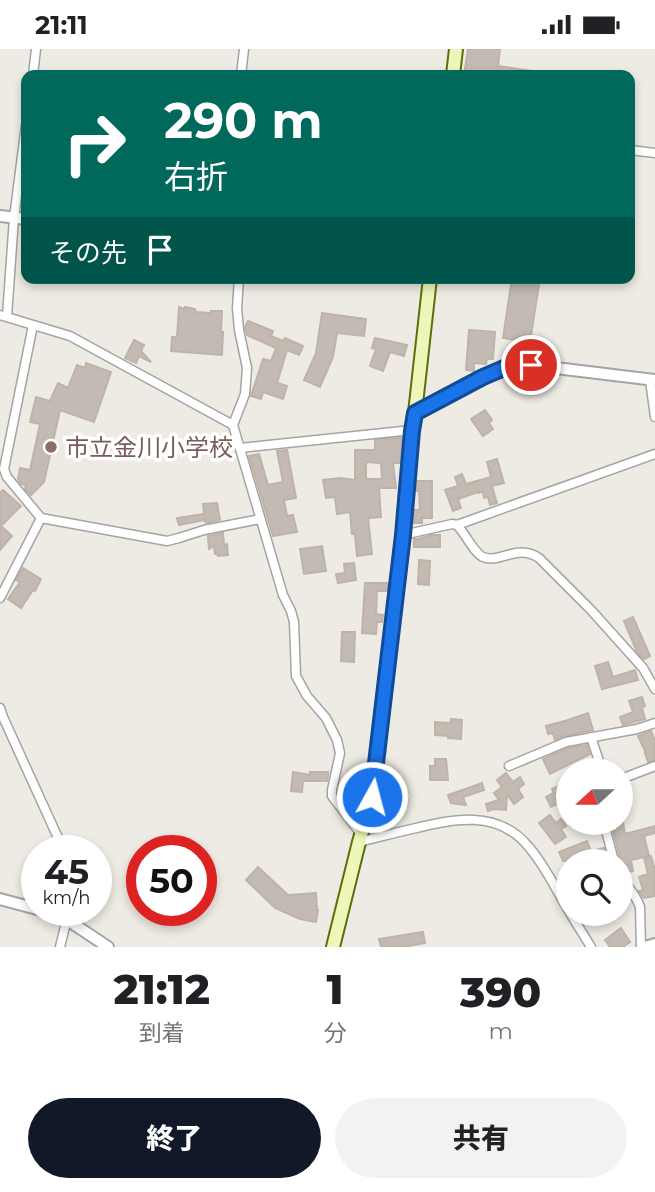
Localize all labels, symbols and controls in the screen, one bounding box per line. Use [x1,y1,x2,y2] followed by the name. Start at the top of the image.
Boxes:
[35,9,88,41] text: 21:11
[164,91,323,150] text: 290 m
[49,98,140,189] icon: right
[164,157,228,196] text: 右折
[141,231,179,269] icon: arrive
[49,237,127,269] text: その先
[501,335,561,395] pin
[512,346,550,384] icon: arrive
[65,433,233,462] place label: 市立金川小学校
[43,439,59,455] marker: 市立金川小学校
[556,758,634,835] north arrow
[556,758,633,926] map controls
[335,760,409,834] position arrow
[126,835,217,926] speed limit sign: 50
[556,849,633,926] button: search
[44,850,89,893] text: 45
[42,887,91,909] text: km/h
[114,963,210,1015] text: 21:12
[326,963,343,1015] text: 1
[460,966,541,1018] text: 390
[488,1017,513,1045] text: m
[139,1019,185,1047] text: 到着
[323,1019,346,1047] text: 分
[28,1098,321,1178] button: 終了
[335,1098,627,1178] button: 共有

